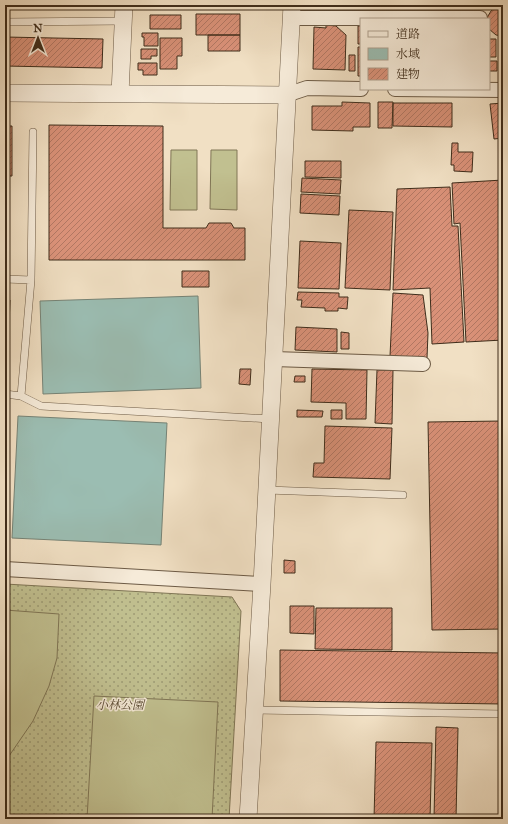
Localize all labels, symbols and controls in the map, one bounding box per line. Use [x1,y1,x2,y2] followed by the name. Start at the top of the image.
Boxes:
[18,18,58,58] north arrow
[360,18,490,90] legend
[33,22,43,35] text: N
[396,27,420,41] text: 道路
[396,47,420,61] text: 水域
[396,67,420,81] text: 建物
[96,698,146,712] park label: 小林公園

